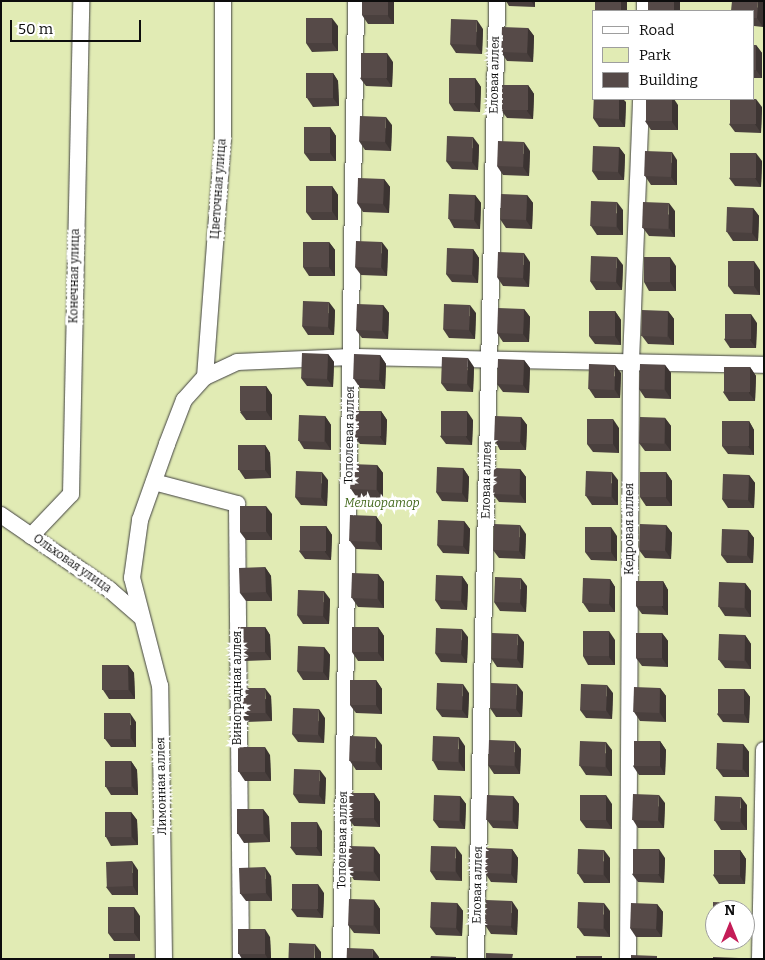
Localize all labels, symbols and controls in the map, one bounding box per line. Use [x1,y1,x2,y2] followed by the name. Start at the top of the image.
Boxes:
[12,10,144,42] scale bar
[592,10,755,100] legend
[18,20,53,38] text: 50 m
[639,21,674,39] text: Road
[487,36,503,114] street label: Еловая аллея
[639,46,671,64] text: Park
[639,71,698,89] text: Building
[208,138,230,240] street label: Цветочная улица
[67,228,83,324] street label: Конечная улица
[342,386,358,484] street label: Тополевая аллея
[479,441,495,519] street label: Еловая аллея
[623,483,637,575] street label: Кедровая аллея
[344,497,420,511] park label: Мелиоратор
[30,532,114,596] street label: Ольховая улица
[231,631,245,745] street label: Виноградная аллея
[154,737,170,835] street label: Лимонная аллея
[335,791,351,889] street label: Тополевая аллея
[470,846,486,924] street label: Еловая аллея
[705,900,755,950] north arrow
[725,902,735,919] text: N

